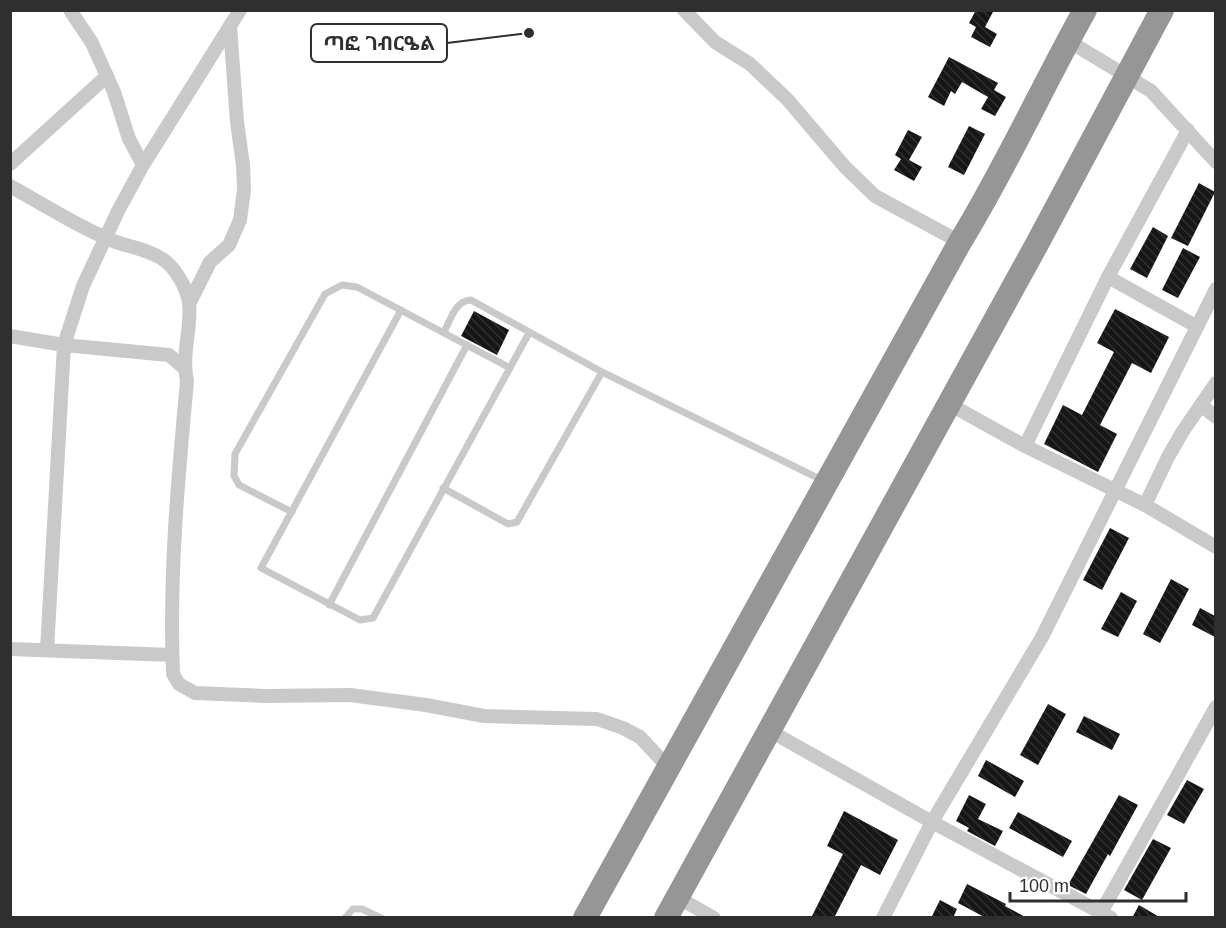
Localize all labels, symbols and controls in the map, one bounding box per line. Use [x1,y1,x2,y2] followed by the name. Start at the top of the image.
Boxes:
[311,24,447,62] callout: ጣፎ ገብርዔል
[323,32,435,54] text: ጣፎ ገብርዔል
[1010,865,1186,903] scale bar
[1019,876,1069,896] text: 100 m

